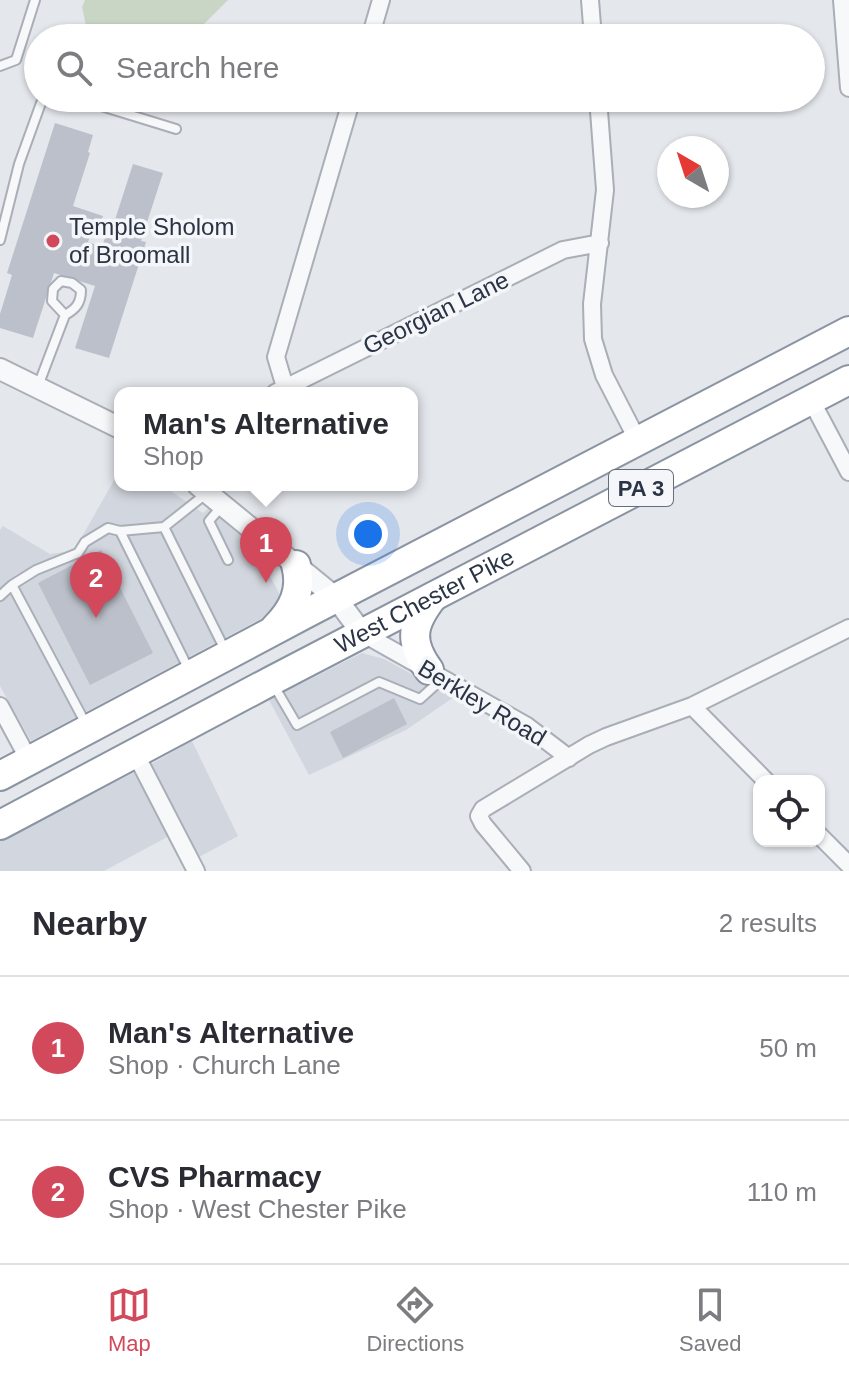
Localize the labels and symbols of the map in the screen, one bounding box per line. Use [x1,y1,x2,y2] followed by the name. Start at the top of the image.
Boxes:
[657,136,729,208] north arrow
[69,213,234,268] place label: Temple Sholom of Broomall
[44,232,62,250] marker: Temple Sholom of Broomall
[358,266,513,359] street label: Georgian Lane
[609,470,673,506] road number: PA 3
[348,514,388,554] your location
[240,517,292,583] pin: 1
[330,543,519,658] street label: West Chester Pike
[70,552,122,618] pin: 2
[414,654,551,751] street label: Berkley Road

